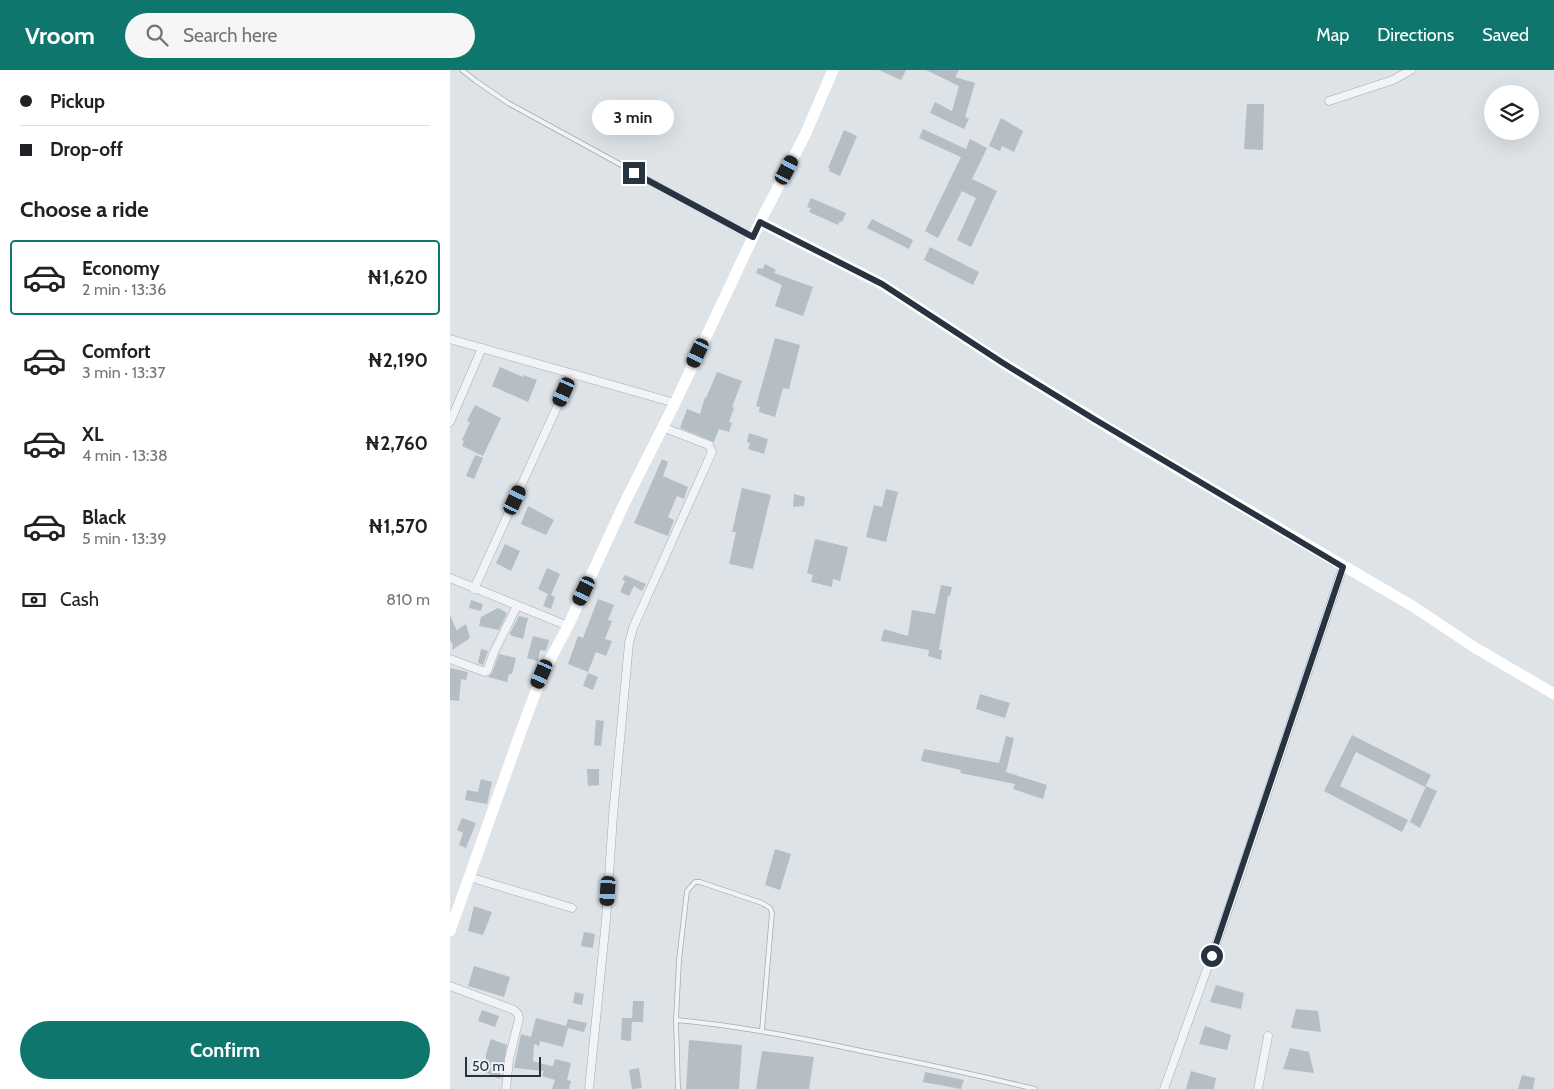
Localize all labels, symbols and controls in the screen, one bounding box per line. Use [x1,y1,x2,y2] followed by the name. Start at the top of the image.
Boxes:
[125,13,475,58] search box
[25,21,95,50] text: Vroom
[143,21,171,49] icon: search
[183,24,277,47] text: Search here
[1316,24,1349,46] text: Map
[1377,24,1454,46] text: Directions
[1482,24,1529,46] text: Saved
[1484,85,1539,140] map controls
[1484,85,1539,140] button: layers
[50,90,105,113] text: Pickup
[593,101,675,136] callout: 3 min
[614,108,652,127] text: 3 min
[50,138,123,161] text: Drop-off
[773,153,800,187] car
[623,162,645,184] route end
[20,196,149,223] text: Choose a ride
[22,255,67,300] icon: car
[82,257,160,280] text: Economy
[367,266,428,289] text: ₦1,620
[82,280,166,299] text: 2 min · 13:36
[684,336,711,370] car
[22,338,67,383] icon: car
[82,340,151,363] text: Comfort
[367,349,428,372] text: ₦2,190
[82,363,166,382] text: 3 min · 13:37
[551,375,576,409] car
[22,421,67,466] icon: car
[82,423,103,446] text: XL
[365,432,428,455] text: ₦2,760
[82,446,168,465] text: 4 min · 13:38
[501,483,528,517] car
[22,504,67,549] icon: car
[82,506,126,529] text: Black
[368,515,428,538] text: ₦1,570
[82,529,167,548] text: 5 min · 13:39
[570,574,597,608] car
[20,586,48,614] icon: cash
[60,588,99,611] text: Cash
[386,590,430,609] text: 810 m
[529,657,554,691] car
[599,876,616,906] car
[1201,945,1223,967] route start
[20,1021,430,1079] button: Confirm
[465,1054,541,1077] scale bar
[472,1057,505,1075] text: 50 m

